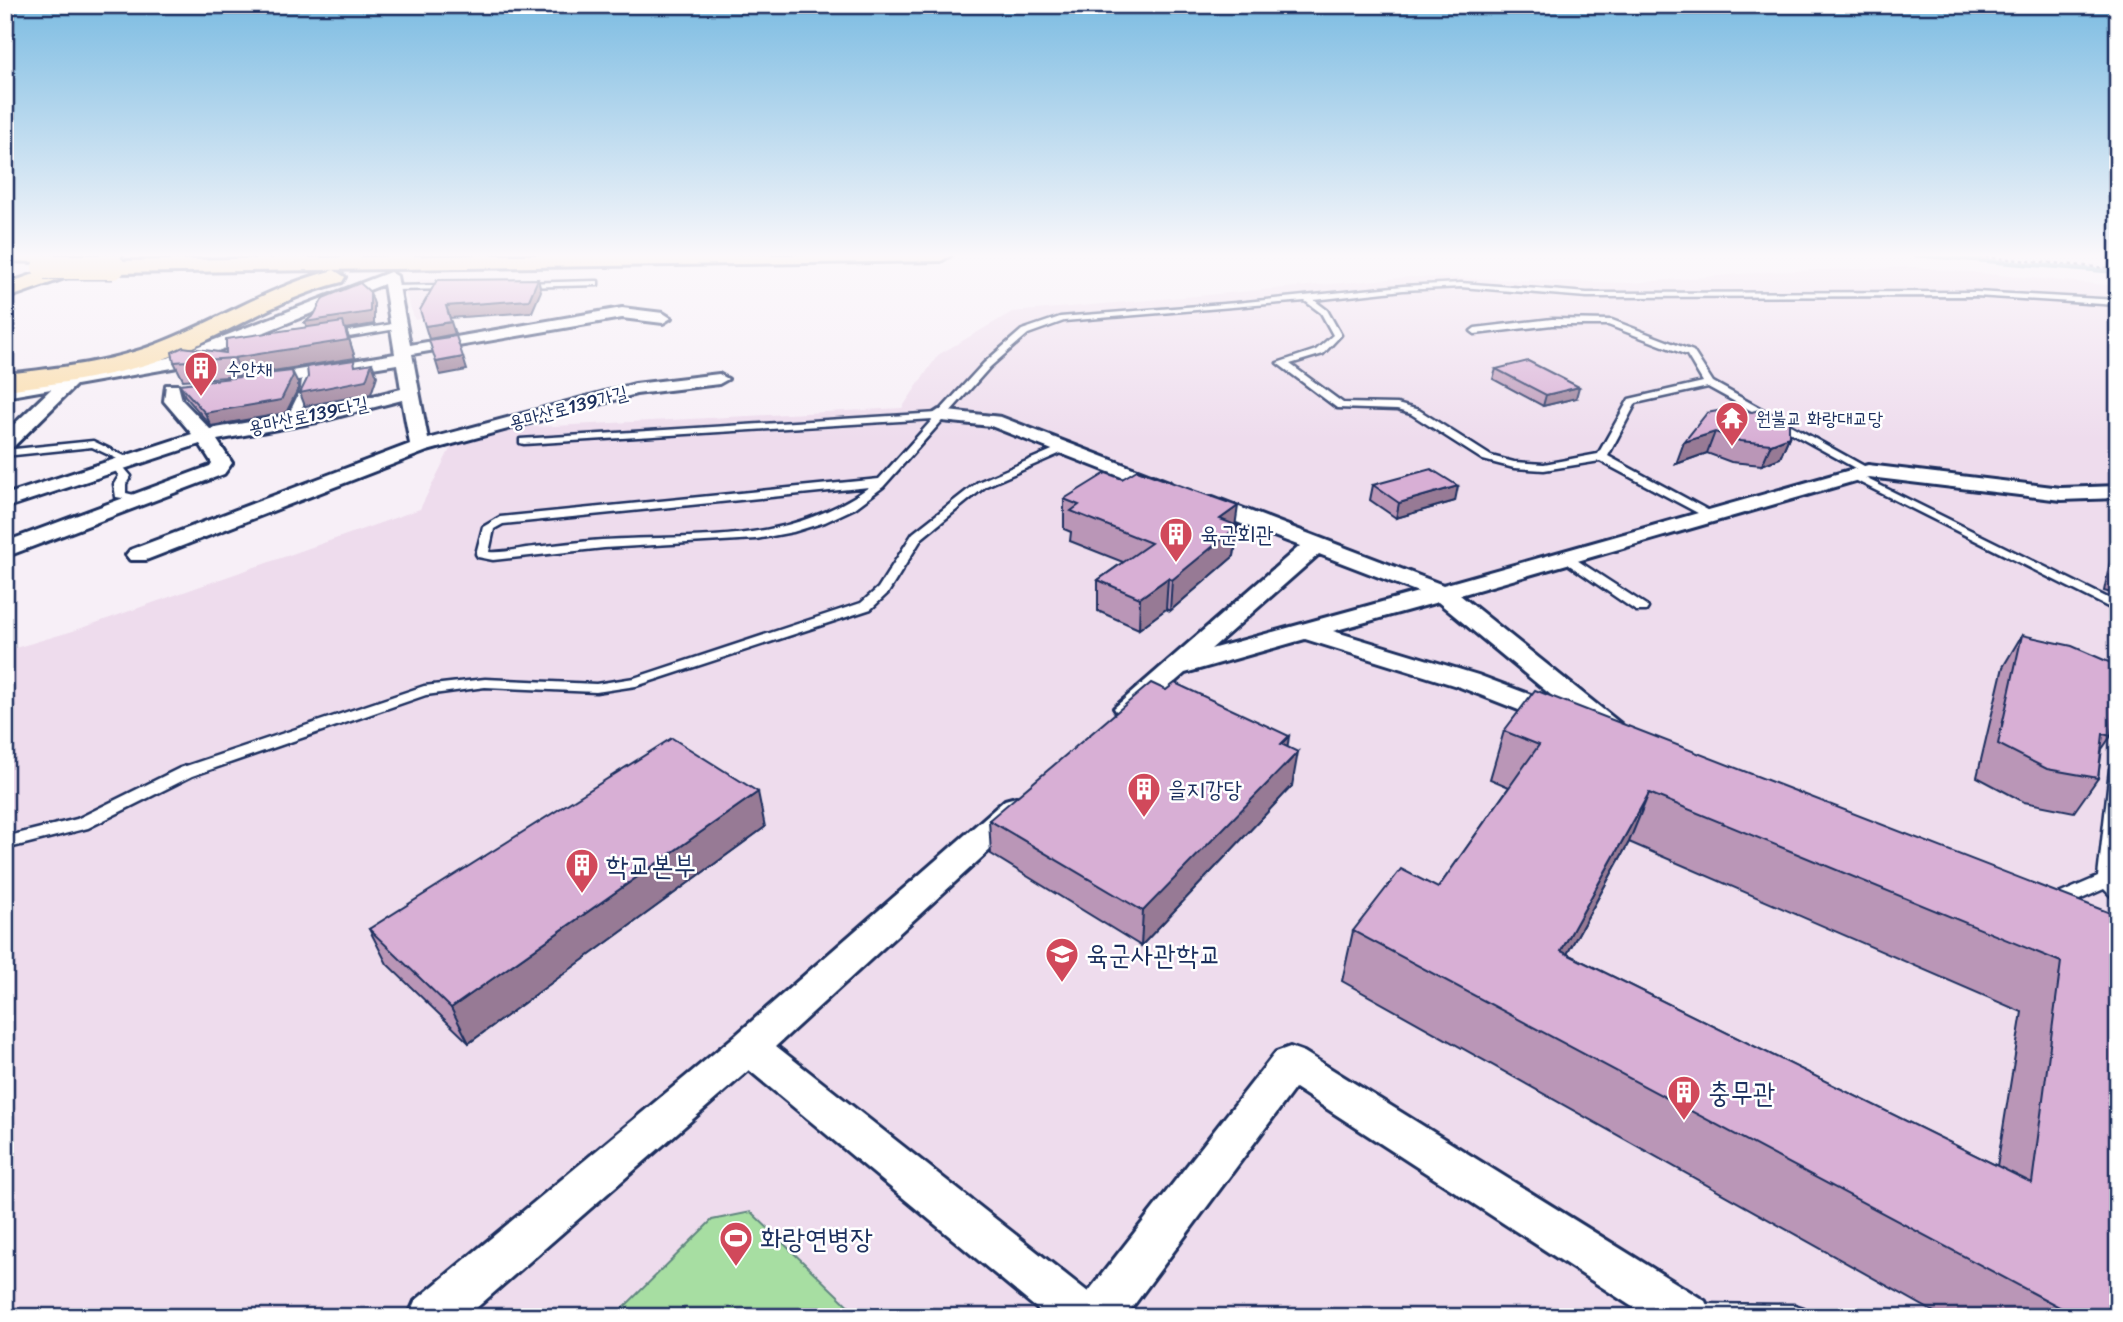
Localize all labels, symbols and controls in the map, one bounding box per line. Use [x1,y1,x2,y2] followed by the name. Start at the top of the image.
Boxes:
[182,349,220,398] building icon: 수안채
[226,352,272,385] place label: 수안채
[505,376,631,439] street label: 용마산로139가길
[245,387,371,444] street label: 용마산로139다길
[1713,399,1751,448] temple icon: 원불교 화랑대교당
[1756,402,1883,435] place label: 원불교 화랑대교당
[1200,514,1274,555] place label: 육군회관
[1157,515,1195,564] building icon: 육군회관
[1168,769,1243,810] place label: 을지강당
[1125,770,1163,819] building icon: 을지강당
[606,841,696,890] place label: 학교본부
[563,846,601,895] building icon: 학교본부
[1086,930,1221,979] place label: 육군사관학교
[1043,935,1081,984] school or university icon: 육군사관학교
[1708,1068,1776,1117] place label: 충무관
[1665,1073,1703,1122] building icon: 충무관
[760,1214,873,1263] place label: 화랑연병장
[717,1219,755,1268] sports icon: 화랑연병장

